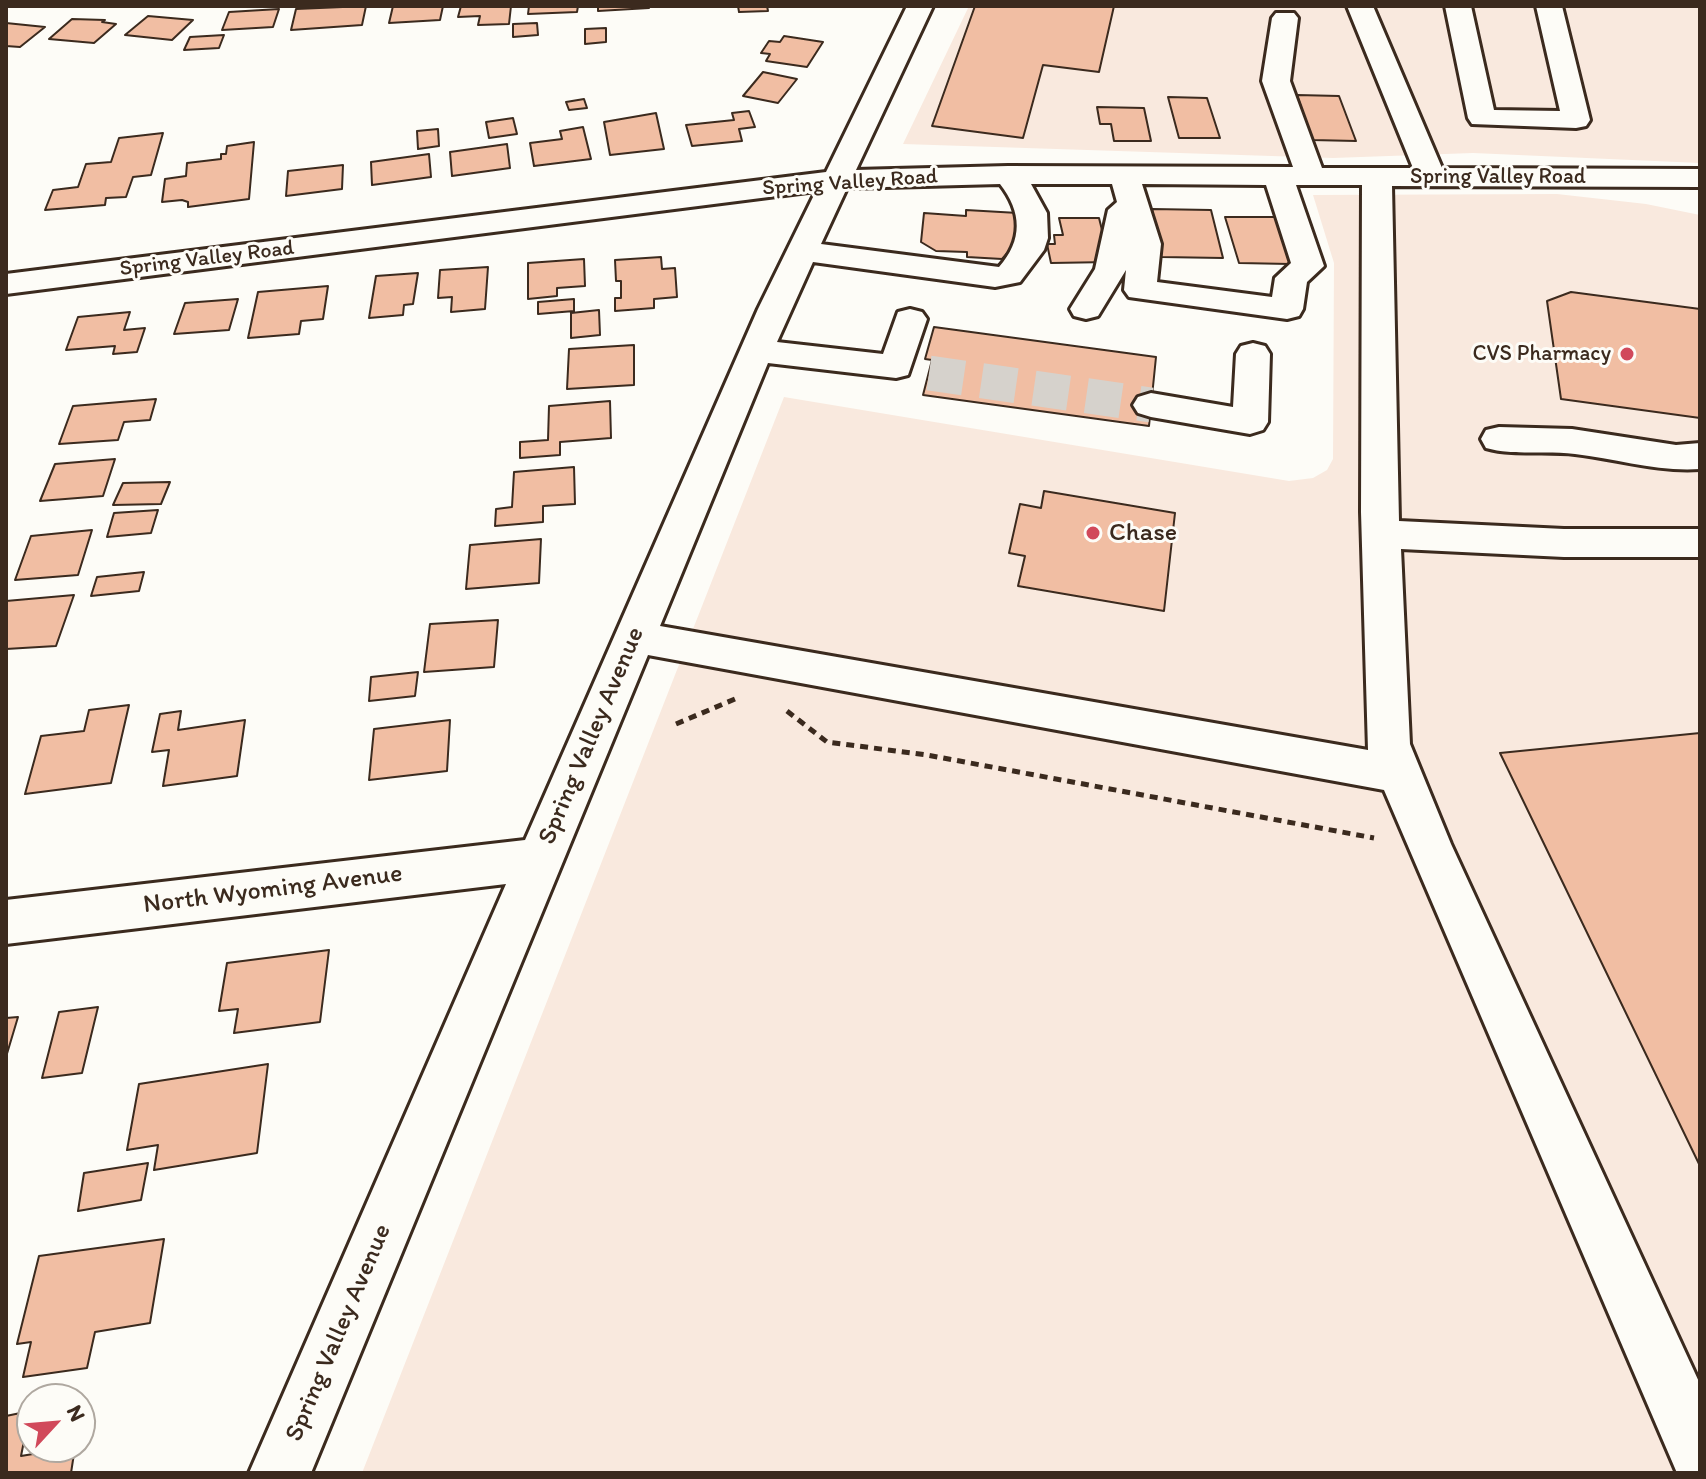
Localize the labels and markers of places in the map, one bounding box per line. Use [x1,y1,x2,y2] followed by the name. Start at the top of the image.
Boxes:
[1472,341,1611,367] place label: CVS Pharmacy
[1618,345,1636,363] marker: CVS Pharmacy
[1109,517,1177,549] place label: Chase
[1084,524,1102,542] marker: Chase

